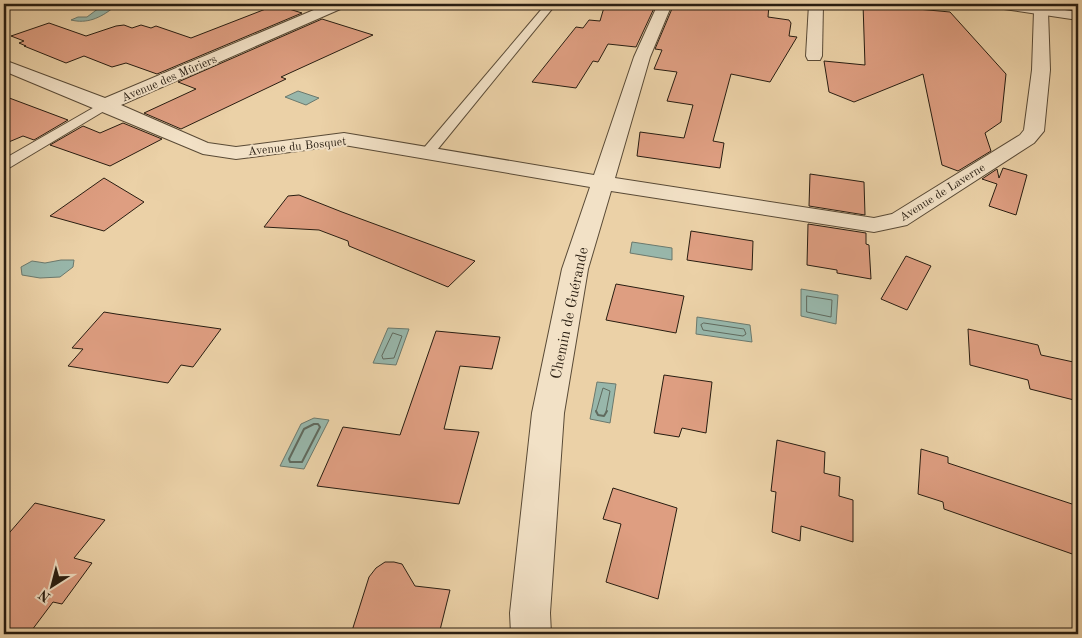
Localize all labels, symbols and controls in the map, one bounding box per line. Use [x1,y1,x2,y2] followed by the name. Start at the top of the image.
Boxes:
[120,53,219,104] street label: Avenue des Mûriers
[247,136,347,158] street label: Avenue du Bosquet
[898,161,988,224] street label: Avenue de Laverne
[549,246,592,381] street label: Chemin de Guérande
[28,560,78,610] north arrow
[36,587,53,605] text: N

